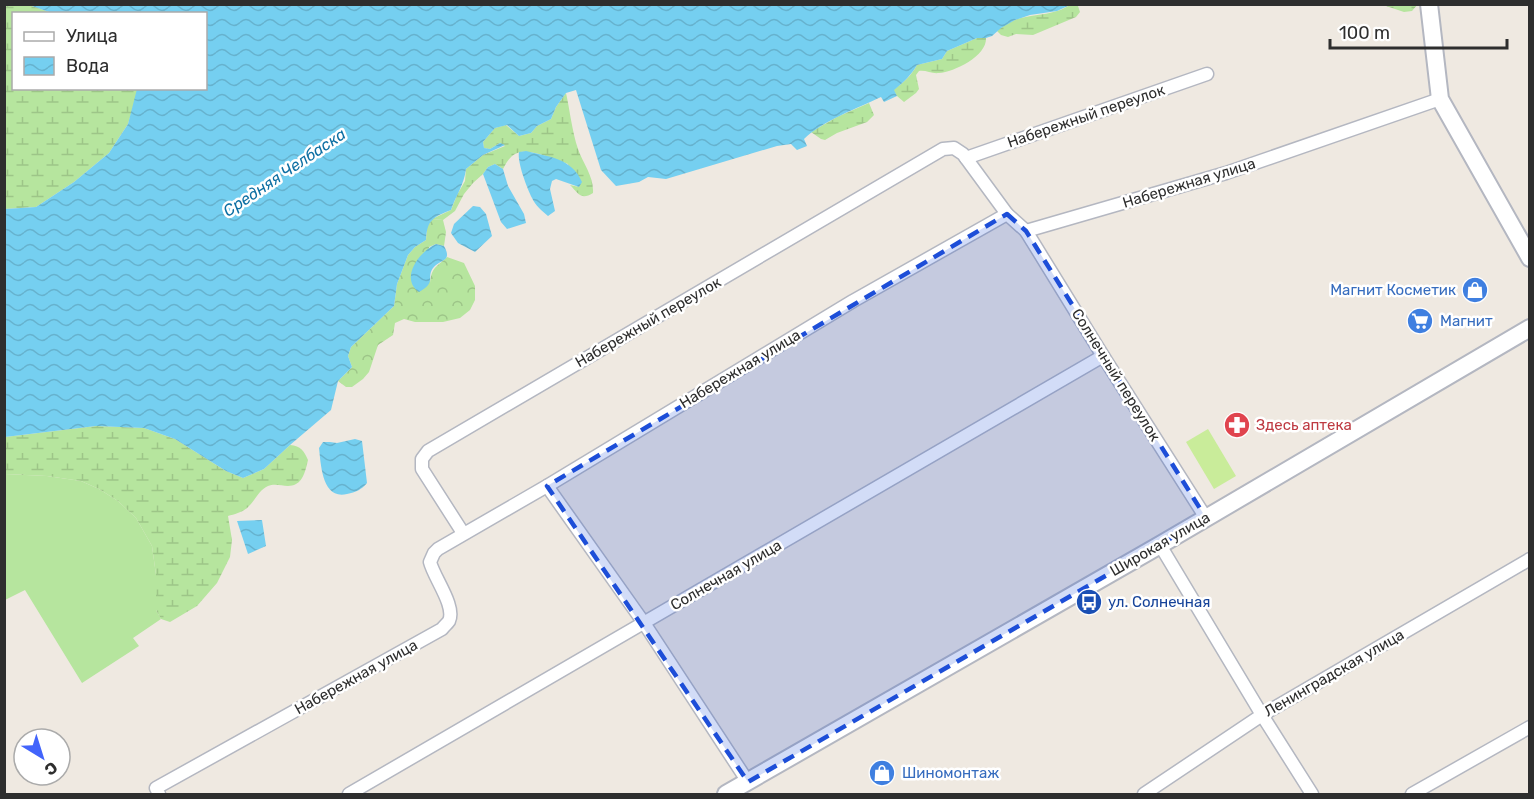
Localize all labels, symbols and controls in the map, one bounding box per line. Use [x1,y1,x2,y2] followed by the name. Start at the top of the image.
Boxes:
[12,12,207,90] legend
[1330,12,1507,50] scale bar
[1339,22,1390,44] text: 100 m
[66,25,118,47] text: Улица
[66,55,109,77] text: Вода
[1005,81,1167,151] street label: Набережный переулок
[219,124,349,220] water label: Средняя Челбаска
[1120,154,1258,212] street label: Набережная улица
[572,273,724,371] street label: Набережный переулок
[1460,275,1490,305] shop icon: Магнит Косметик
[1330,281,1456,299] place label: Магнит Косметик
[1068,305,1164,445] street label: Солнечный переулок
[1405,306,1435,336] supermarket icon: Магнит
[1440,312,1493,330] place label: Магнит
[676,326,804,412] street label: Набережная улица
[1222,410,1252,440] pharmacy icon: Здесь аптека
[1256,416,1352,434] place label: Здесь аптека
[1107,508,1213,580] street label: Широкая улица
[667,536,785,614] street label: Солнечная улица
[1074,587,1104,617] bus stop icon: ул. Солнечная
[1108,593,1210,611] place label: ул. Солнечная
[1261,626,1407,720] street label: Ленинградская улица
[291,636,421,718] street label: Набережная улица
[12,727,72,787] north arrow
[41,757,61,779] text: С
[867,758,897,788] shop icon: Шиномонтаж
[902,764,999,782] place label: Шиномонтаж

